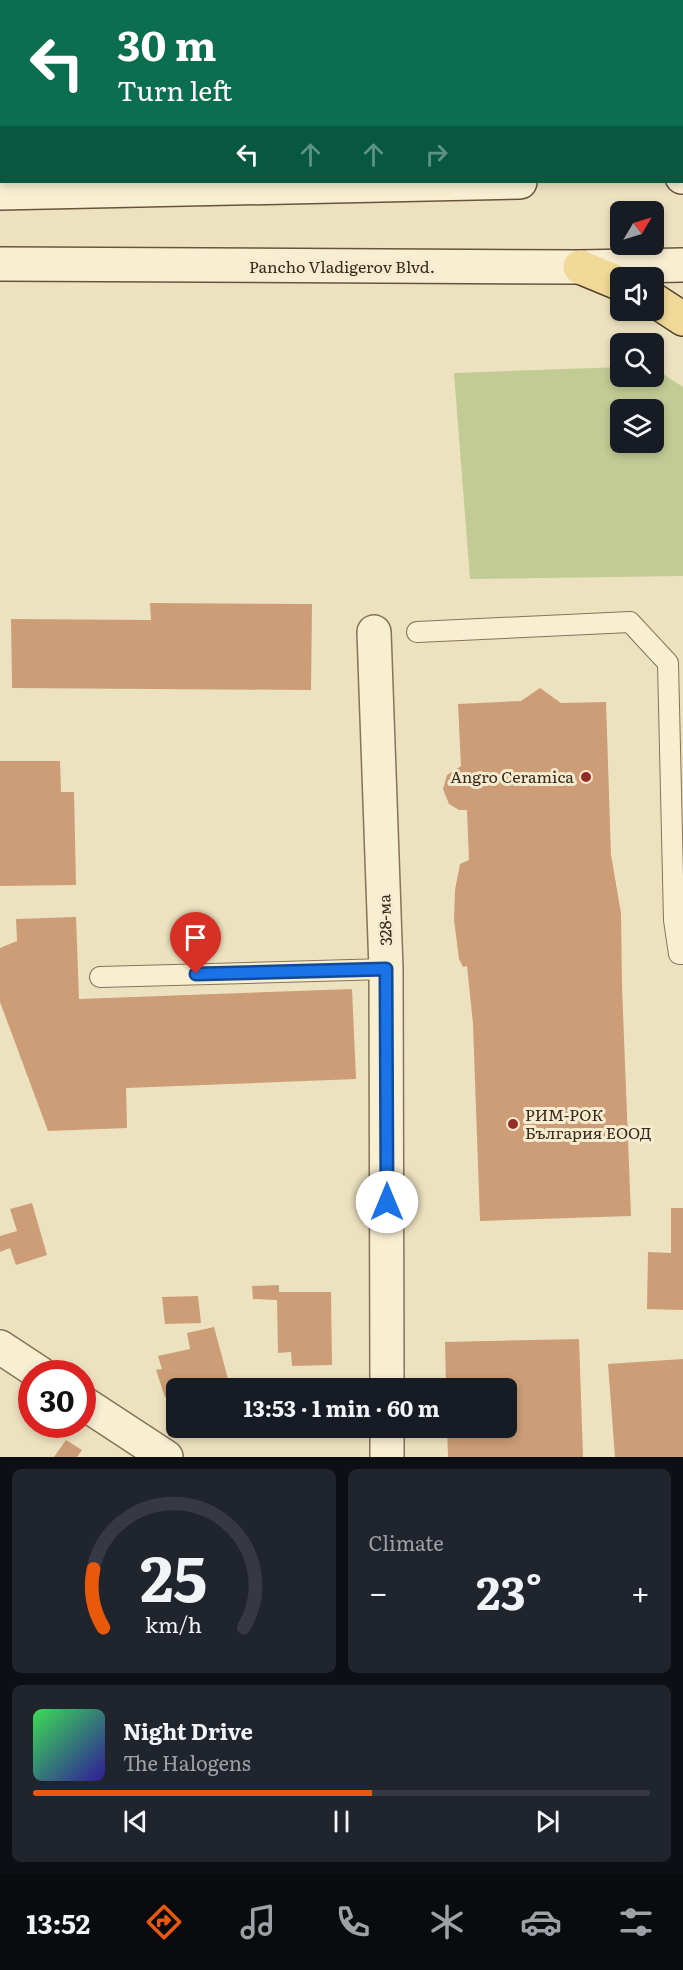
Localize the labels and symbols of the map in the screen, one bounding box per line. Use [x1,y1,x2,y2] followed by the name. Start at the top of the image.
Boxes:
[610,201,664,255] north arrow
[249,254,435,278] street label: Pancho Vladigerov Blvd.
[450,764,574,788] place label: Angro Ceramica
[579,770,593,784] marker: Angro Ceramica
[371,893,397,946] street label: 328-ма
[170,912,221,974] pin
[525,1102,652,1144] place label: РИМ-РОК България ЕООД
[506,1117,520,1131] marker: РИМ-РОК България ЕООД
[355,1170,419,1234] position arrow
[18,1360,96,1438] speed limit sign: 30

